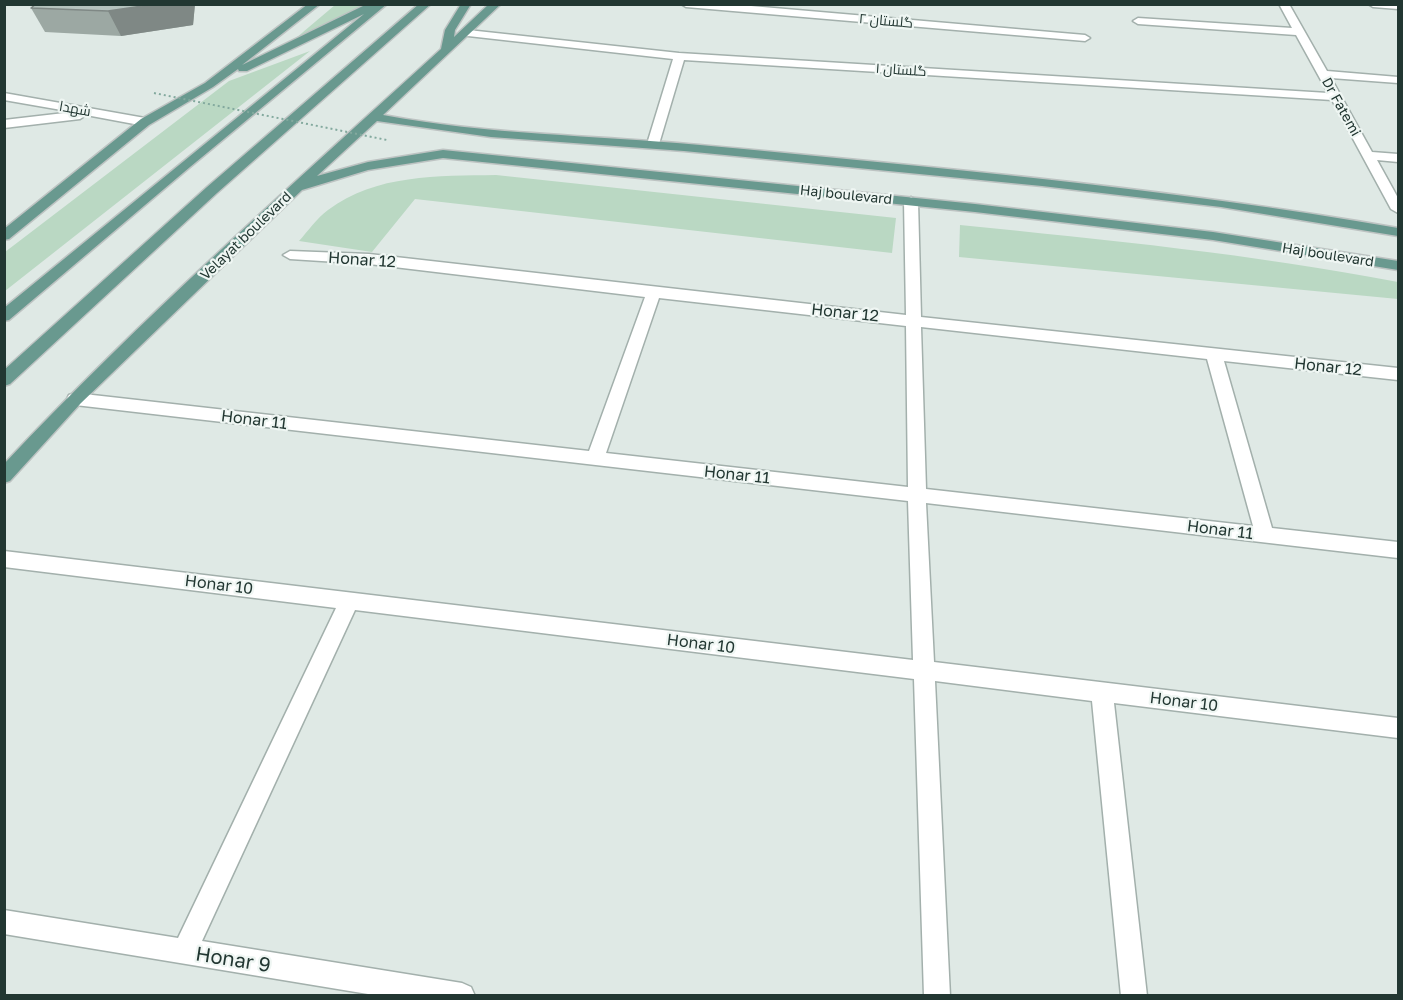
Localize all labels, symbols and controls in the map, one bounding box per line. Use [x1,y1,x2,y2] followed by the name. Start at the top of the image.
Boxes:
[858,10,914,32] street label: گلستان ۲
[875,60,927,80] street label: گلستان ۱
[1318,75,1364,139] street label: Dr Fatemi
[58,98,92,120] street label: شهدا
[799,182,893,208] street label: Haj boulevard
[197,188,295,284] street label: Velayat boulevard
[1281,239,1375,271] street label: Haj boulevard
[327,248,397,272] street label: Honar 12
[810,300,880,326] street label: Honar 12
[1293,354,1363,380] street label: Honar 12
[220,406,288,434] street label: Honar 11
[703,462,771,488] street label: Honar 11
[1186,516,1254,544] street label: Honar 11
[184,571,254,599] street label: Honar 10
[666,630,736,658] street label: Honar 10
[1149,688,1219,716] street label: Honar 10
[194,942,272,978] street label: Honar 9

